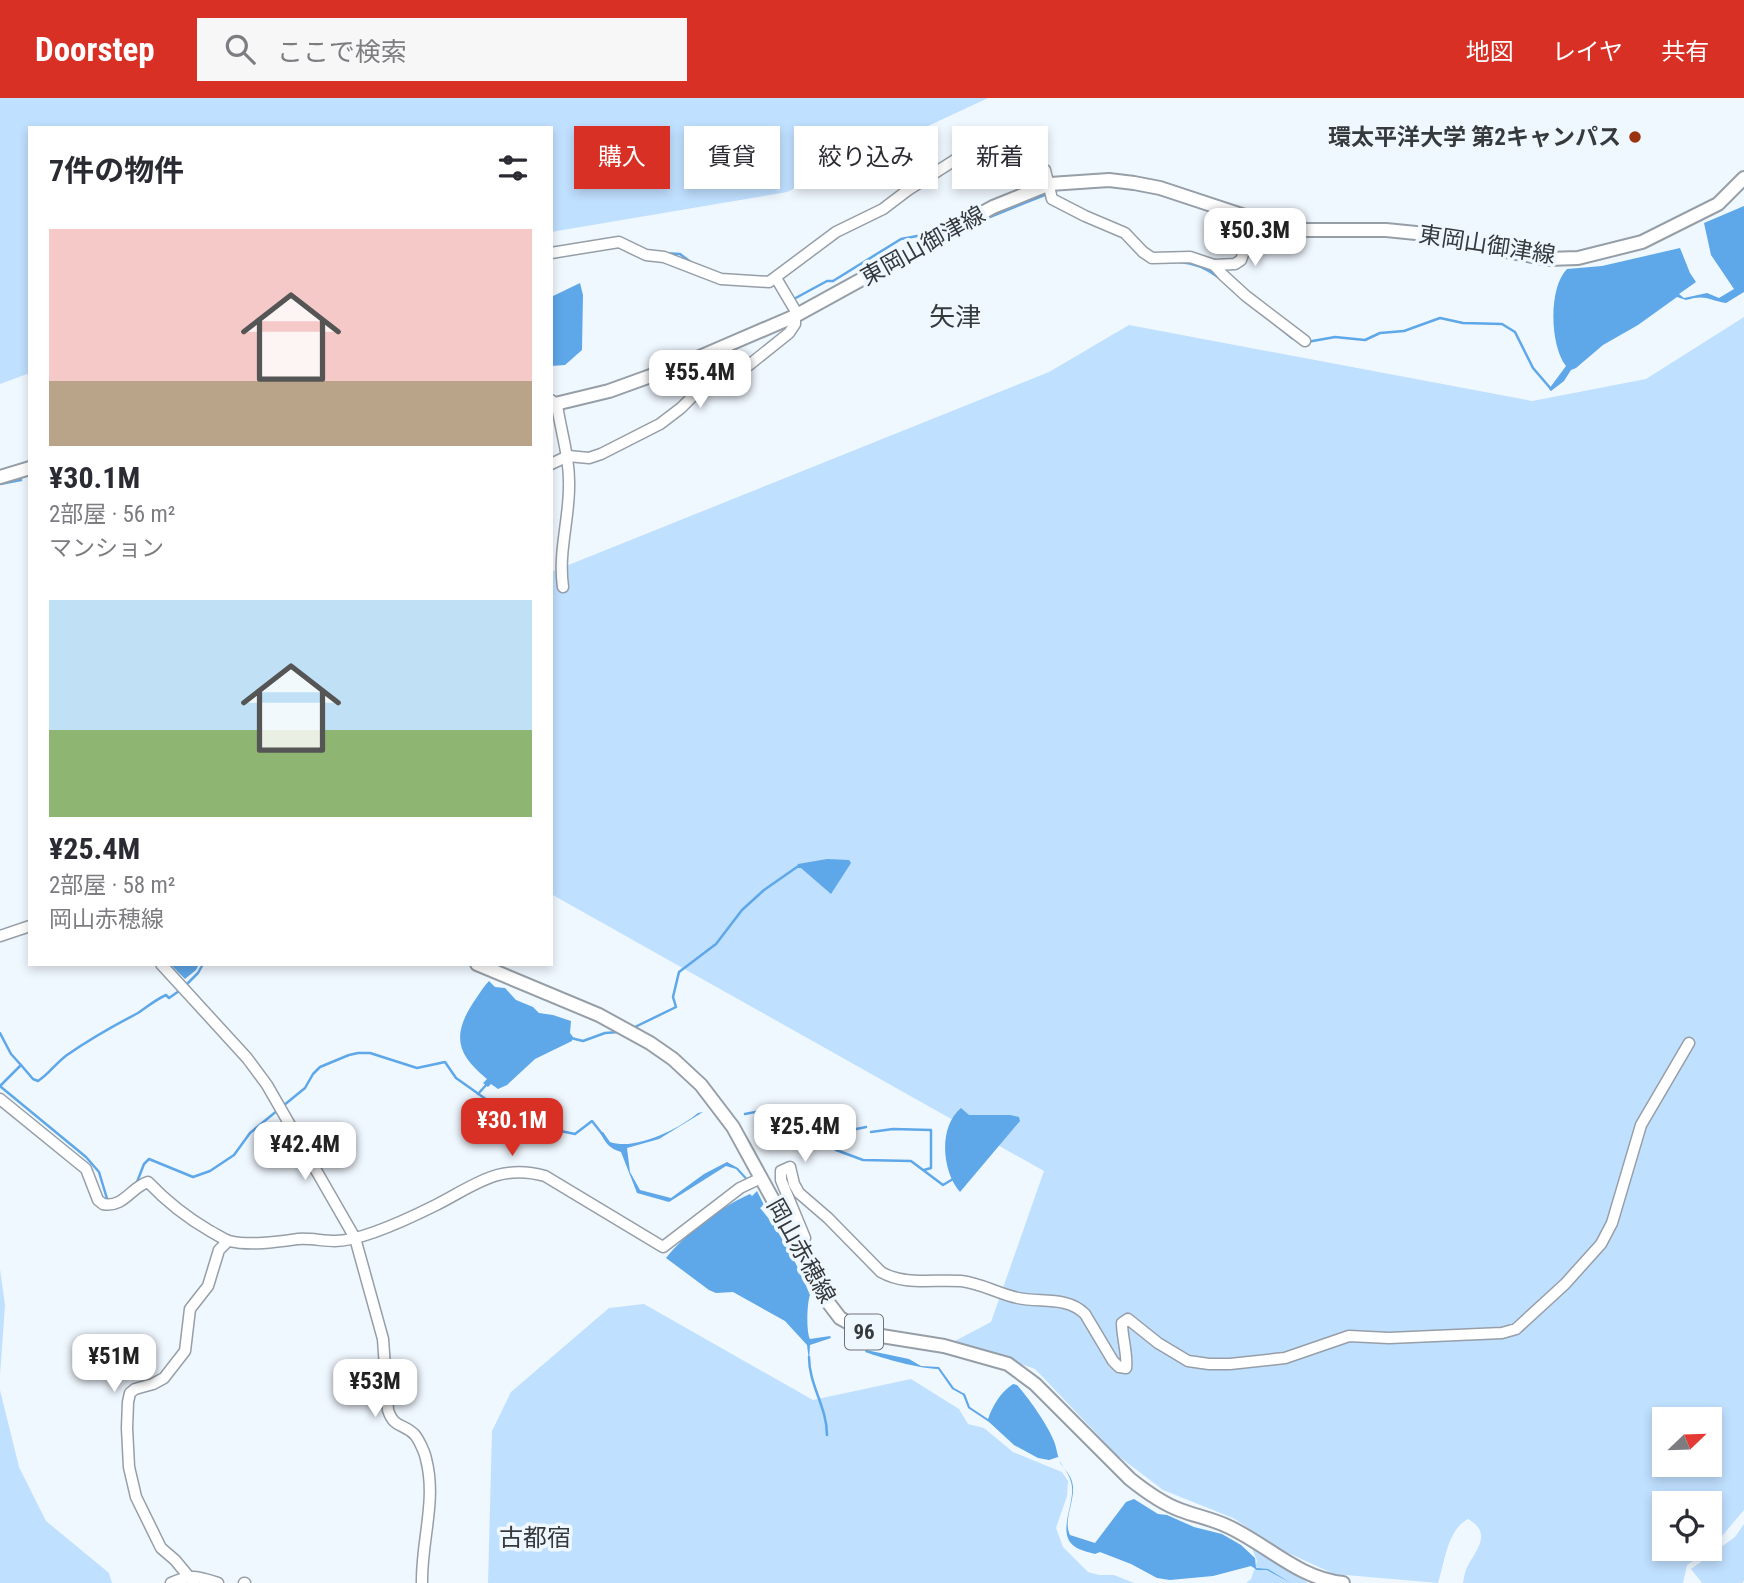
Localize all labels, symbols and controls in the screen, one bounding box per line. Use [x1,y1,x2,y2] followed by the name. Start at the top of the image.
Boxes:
[197,18,687,81] search box
[35,30,155,69] text: Doorstep
[221,30,259,68] icon: search
[277,37,407,67] text: ここで検索
[1466,38,1514,66] text: 地図
[1552,38,1623,66] text: レイヤ
[1661,38,1709,66] text: 共有
[1328,124,1621,151] place label: 環太平洋大学 第2キャンパス
[574,126,670,189] chip: 購入
[684,126,780,189] chip: 賃貸
[794,126,938,189] chip: 絞り込み
[952,126,1048,189] chip: 新着
[1627,129,1643,145] marker: 環太平洋大学 第2キャンパス
[494,149,532,187] icon: filters
[49,153,184,188] text: 7件の物件
[856,201,990,291] street label: 東岡山御津線
[1198,208,1312,268] pin: ¥50.3M
[1220,217,1290,244] text: ¥50.3M
[1417,221,1557,269] street label: 東岡山御津線
[228,274,354,400] icon: home
[929,302,981,332] district label: 矢津
[643,350,757,410] pin: ¥55.4M
[665,359,735,386] text: ¥55.4M
[49,460,140,495] text: ¥30.1M
[49,501,175,528] text: 2部屋 · 56 m²
[49,535,164,562] text: マンション
[228,645,354,771] icon: home
[49,831,140,866] text: ¥25.4M
[49,872,175,899] text: 2部屋 · 58 m²
[49,906,164,933] text: 岡山赤穂線
[455,1098,569,1158] pin: ¥30.1M
[748,1104,862,1164] pin: ¥25.4M
[477,1107,547,1134] text: ¥30.1M
[770,1113,840,1140] text: ¥25.4M
[248,1122,362,1182] pin: ¥42.4M
[270,1131,340,1158] text: ¥42.4M
[761,1194,841,1308] street label: 岡山赤穂線
[845,1314,883,1350] road number: 96
[73,1334,155,1394] pin: ¥51M
[88,1343,140,1370] text: ¥51M
[334,1360,416,1419] pin: ¥53M
[349,1368,401,1395] text: ¥53M
[1652,1407,1722,1477] north arrow
[1652,1407,1722,1561] map controls
[1652,1491,1722,1561] button: locate
[499,1524,571,1552] district label: 古都宿

